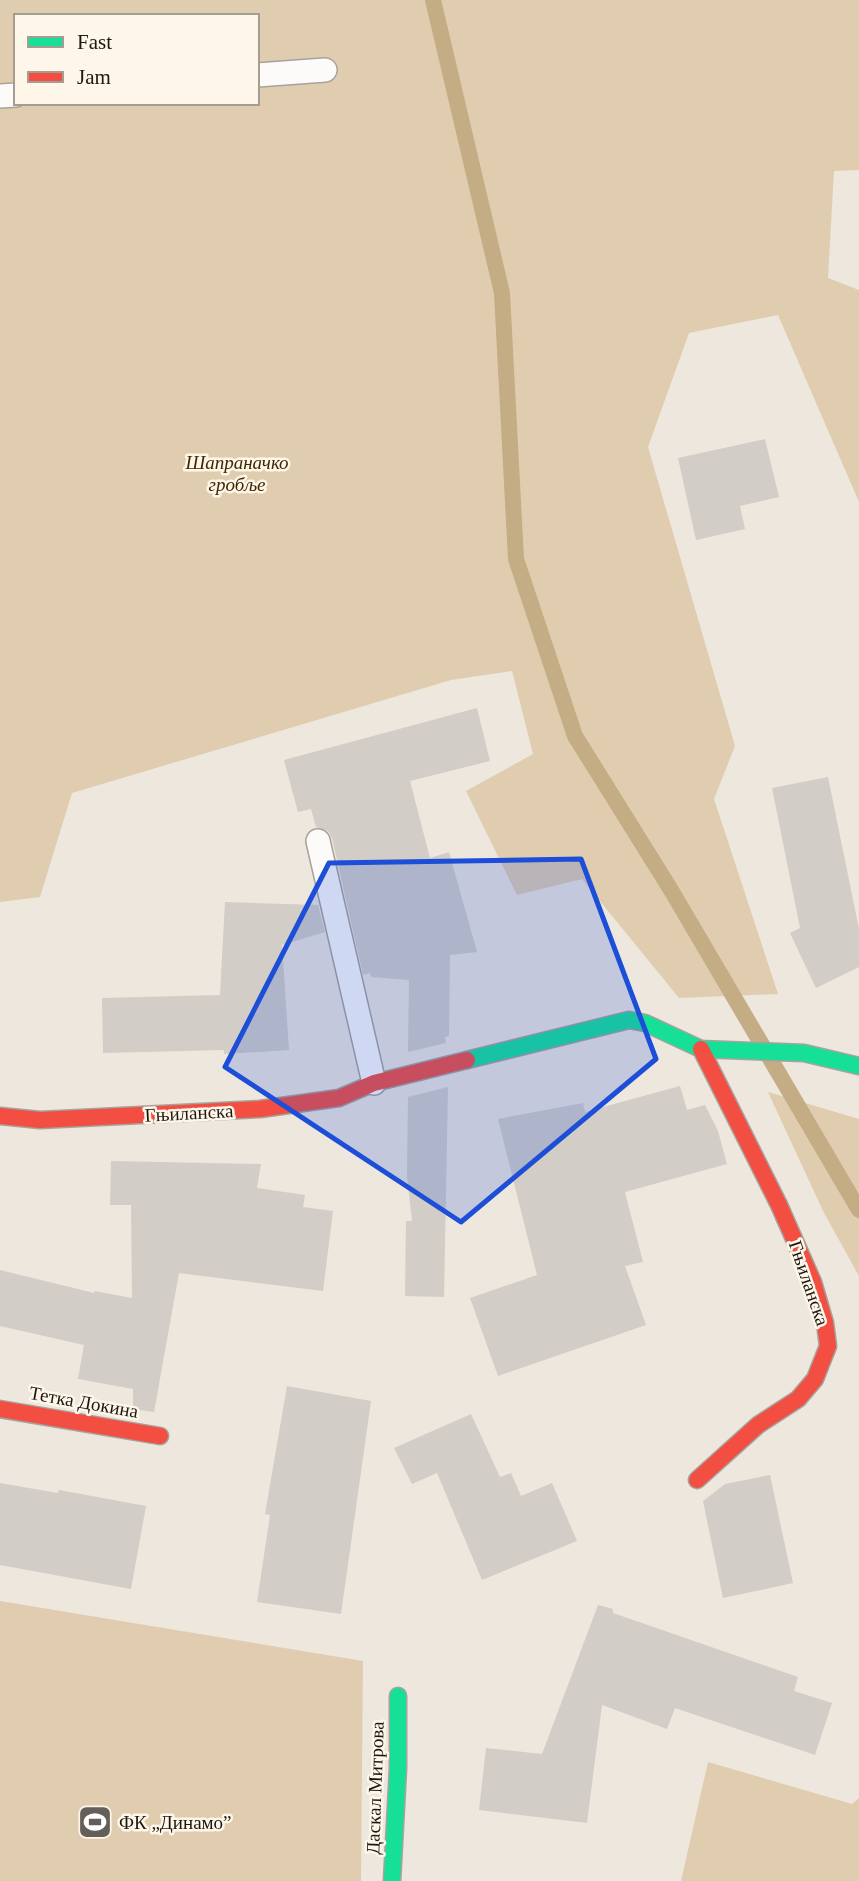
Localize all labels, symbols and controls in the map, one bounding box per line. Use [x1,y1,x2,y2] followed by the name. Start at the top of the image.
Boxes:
[14,14,259,105] legend
[77,30,112,54] text: Fast
[77,65,111,89] text: Jam
[184,452,289,495] park label: Шапраначко гробље
[144,1100,234,1126] street label: Гњиланска
[785,1238,834,1329] street label: Гњиланска
[28,1382,141,1422] street label: Тетка Докина
[362,1720,388,1855] street label: Даскал Митрова
[76,1803,114,1841] sports icon: ФК „Динамо”
[119,1812,232,1833] place label: ФК „Динамо”

